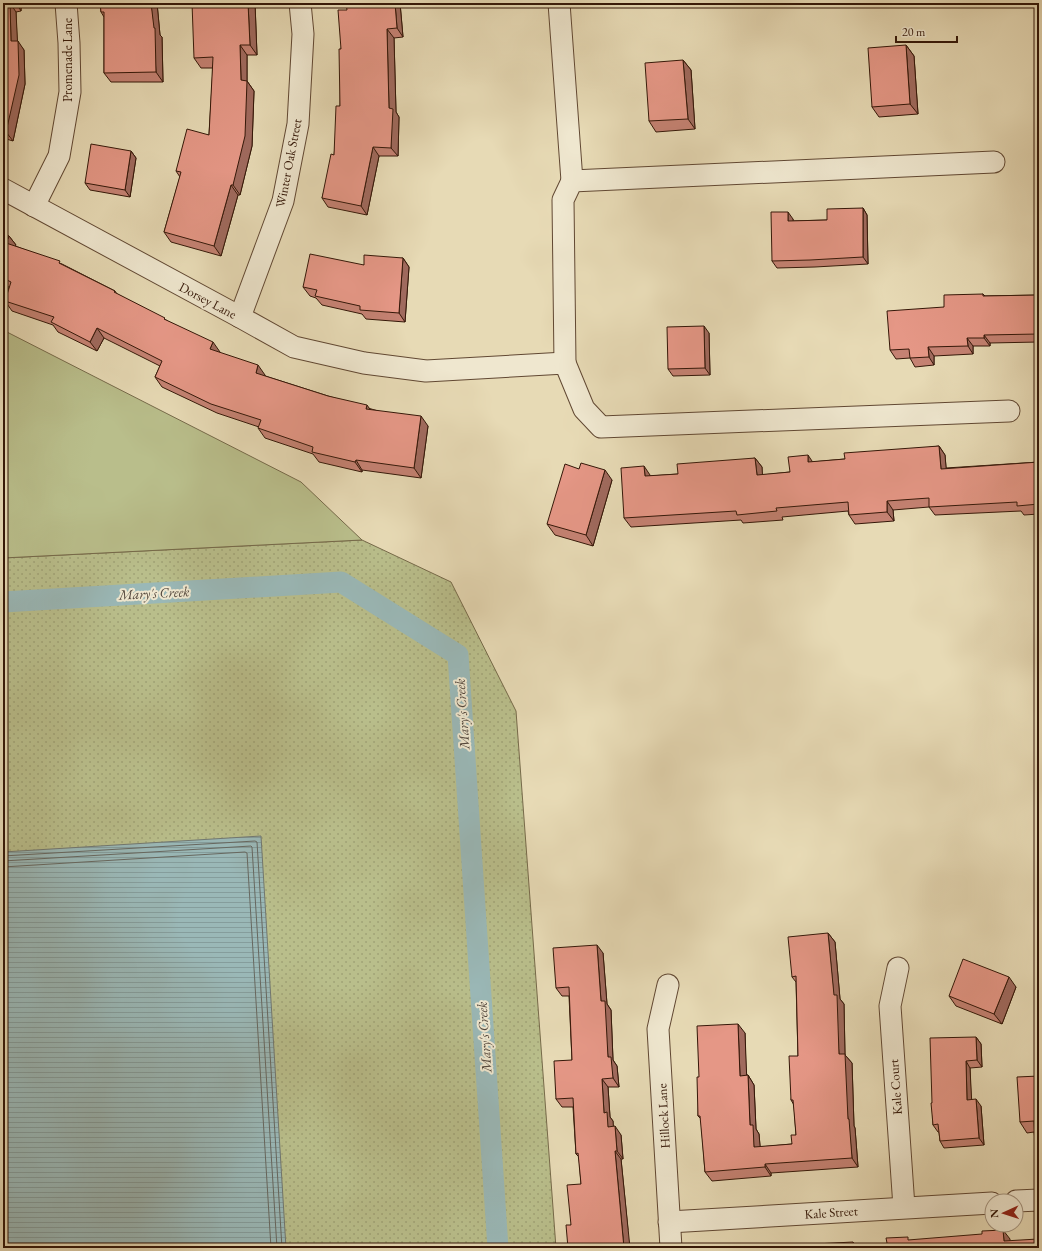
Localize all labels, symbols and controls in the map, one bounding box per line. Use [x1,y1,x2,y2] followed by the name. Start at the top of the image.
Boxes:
[59,18,76,102] street label: Promenade Lane
[896,18,957,44] scale bar
[902,24,926,40] text: 20 m
[272,117,305,209] street label: Winter Oak Street
[176,278,240,323] street label: Dorsey Lane
[117,582,190,604] water label: Mary's Creek
[451,678,474,751] water label: Mary's Creek
[473,1001,496,1074] water label: Mary's Creek
[885,1059,906,1115] street label: Kale Court
[653,1083,674,1149] street label: Hillock Lane
[984,1193,1024,1233] north arrow
[804,1202,858,1223] street label: Kale Street
[987,1209,1001,1218] text: N

